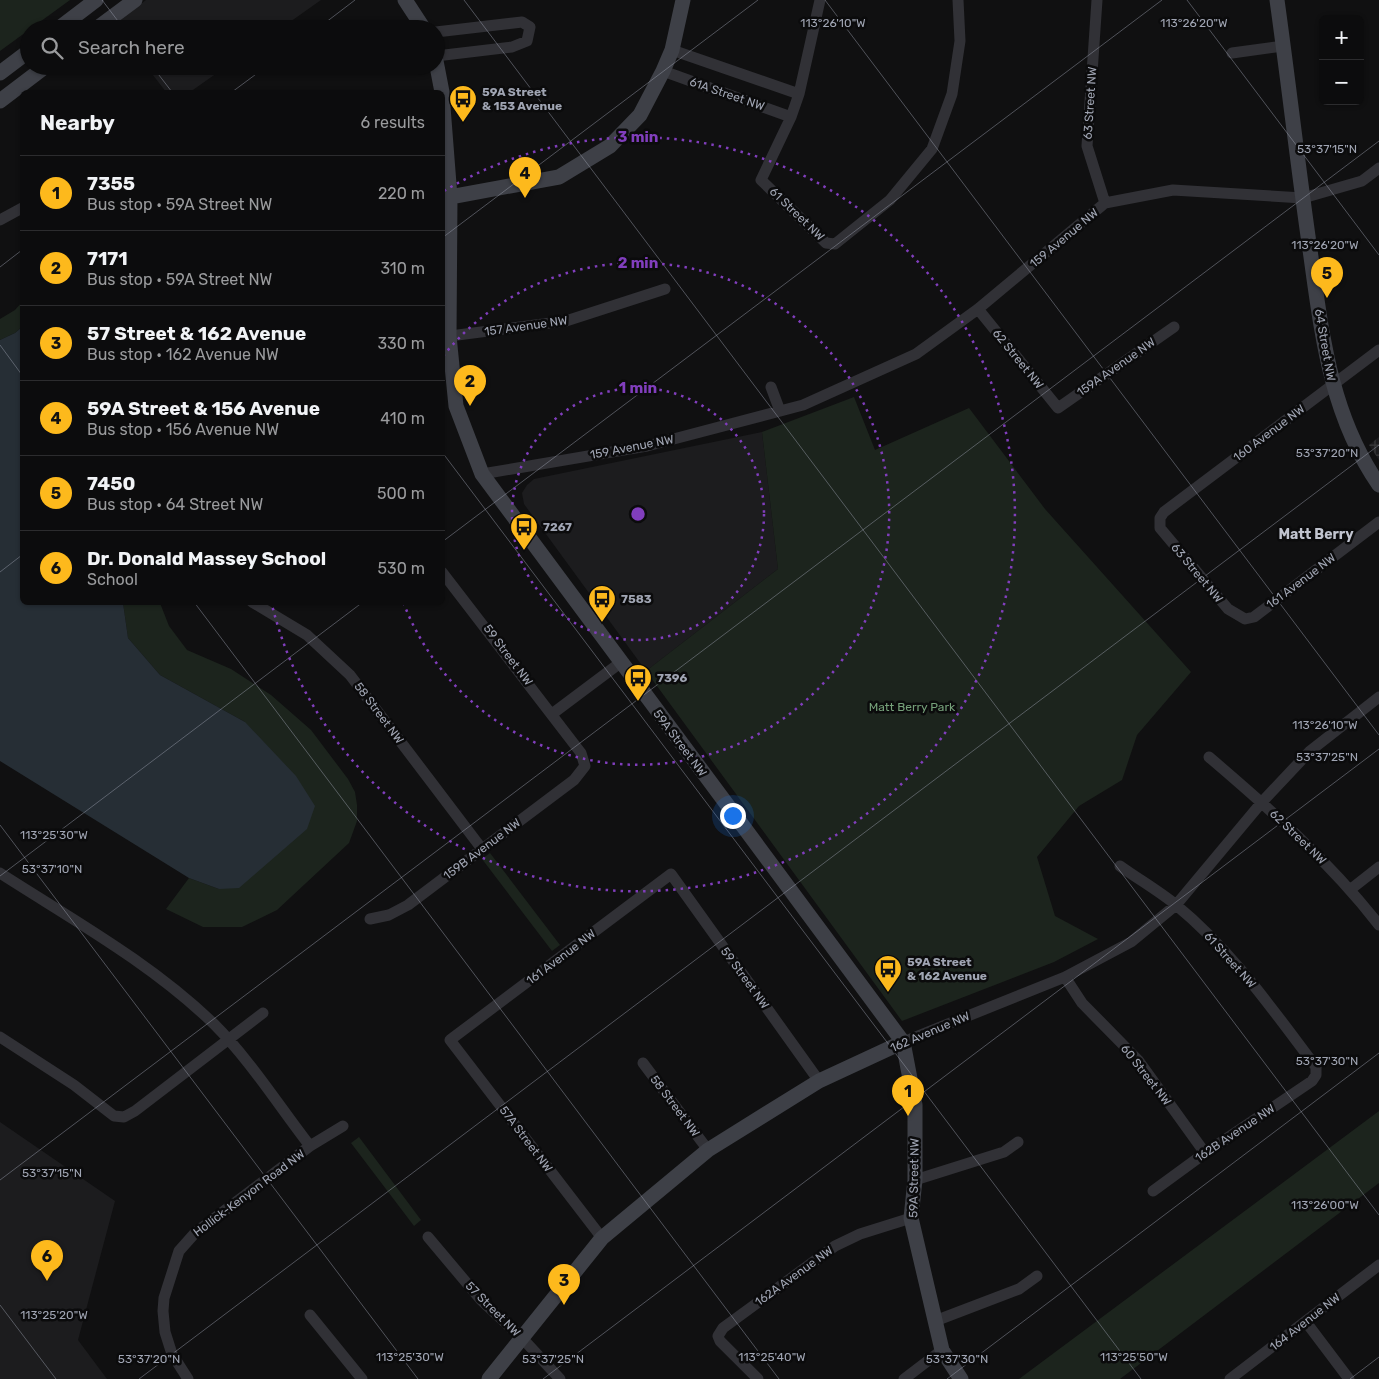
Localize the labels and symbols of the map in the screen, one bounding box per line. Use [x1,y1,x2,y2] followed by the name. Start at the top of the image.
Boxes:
[800,16,866,30] text: 113°26'10"W
[1160,16,1228,30] text: 113°26'20"W
[1080,66,1100,140] street label: 63 Street NW
[688,75,767,113] street label: 61A Street NW
[448,84,478,123] bus stop icon: 59A Street & 153 Avenue
[482,85,562,113] place label: 59A Street & 153 Avenue
[618,128,658,146] text: 3 min
[1297,142,1357,156] text: 53°37'15"N
[509,157,541,198] pin: 4
[767,184,828,244] street label: 61 Street NW
[1027,205,1101,271] street label: 159 Avenue NW
[1291,238,1359,252] text: 113°26'20"W
[618,254,658,272] text: 2 min
[1311,257,1343,298] pin: 5
[1312,308,1338,383] street label: 64 Street NW
[483,313,569,339] street label: 157 Avenue NW
[990,326,1047,392] street label: 62 Street NW
[1074,335,1158,399] street label: 159A Avenue NW
[454,365,486,406] pin: 2
[619,379,657,397] text: 1 min
[1231,401,1308,464] street label: 160 Avenue NW
[589,432,675,462] street label: 159 Avenue NW
[1296,446,1358,460] text: 53°37'20"N
[629,505,647,523] centre of rings
[509,512,539,551] bus stop icon: 7267
[543,520,572,534] place label: 7267
[1278,526,1354,543] district label: Matt Berry
[1168,541,1226,606] street label: 63 Street NW
[1264,550,1339,611] street label: 161 Avenue NW
[587,584,617,623] bus stop icon: 7583
[621,592,652,606] place label: 7583
[481,622,536,689] street label: 59 Street NW
[623,663,653,702] bus stop icon: 7396
[657,671,687,685] place label: 7396
[351,680,407,747] street label: 58 Street NW
[869,700,956,714] park label: Matt Berry Park
[650,707,710,779] street label: 59A Street NW
[1292,718,1358,732] text: 113°26'10"W
[1296,750,1358,764] text: 53°37'25"N
[720,803,746,829] your location
[1267,807,1329,868] street label: 62 Street NW
[441,815,524,883] street label: 159B Avenue NW
[20,828,88,842] text: 113°25'30"W
[22,862,82,876] text: 53°37'10"N
[524,926,599,987] street label: 161 Avenue NW
[1201,929,1259,991] street label: 61 Street NW
[718,944,772,1012] street label: 59 Street NW
[873,954,903,993] bus stop icon: 59A Street & 162 Avenue
[907,955,987,983] place label: 59A Street & 162 Avenue
[888,1009,972,1055] street label: 162 Avenue NW
[1118,1042,1174,1109] street label: 60 Street NW
[1296,1054,1358,1068] text: 53°37'30"N
[647,1073,703,1140] street label: 58 Street NW
[892,1075,924,1116] pin: 1
[1193,1101,1278,1165] street label: 162B Avenue NW
[497,1103,556,1175] street label: 57A Street NW
[906,1137,922,1218] street label: 59A Street NW
[191,1146,308,1239] street label: Hollick-Kenyon Road NW
[22,1166,82,1180] text: 53°37'15"N
[1291,1198,1359,1212] text: 113°26'00"W
[31,1240,63,1281] pin: 6
[752,1243,836,1309] street label: 162A Avenue NW
[548,1264,580,1305] pin: 3
[463,1279,524,1340] street label: 57 Street NW
[1267,1290,1343,1354] street label: 164 Avenue NW
[20,1308,88,1322] text: 113°25'20"W
[376,1350,444,1364] text: 113°25'30"W
[738,1350,806,1364] text: 113°25'40"W
[1100,1350,1168,1364] text: 113°25'50"W
[118,1352,180,1366] text: 53°37'20"N
[522,1352,584,1366] text: 53°37'25"N
[926,1352,988,1366] text: 53°37'30"N

